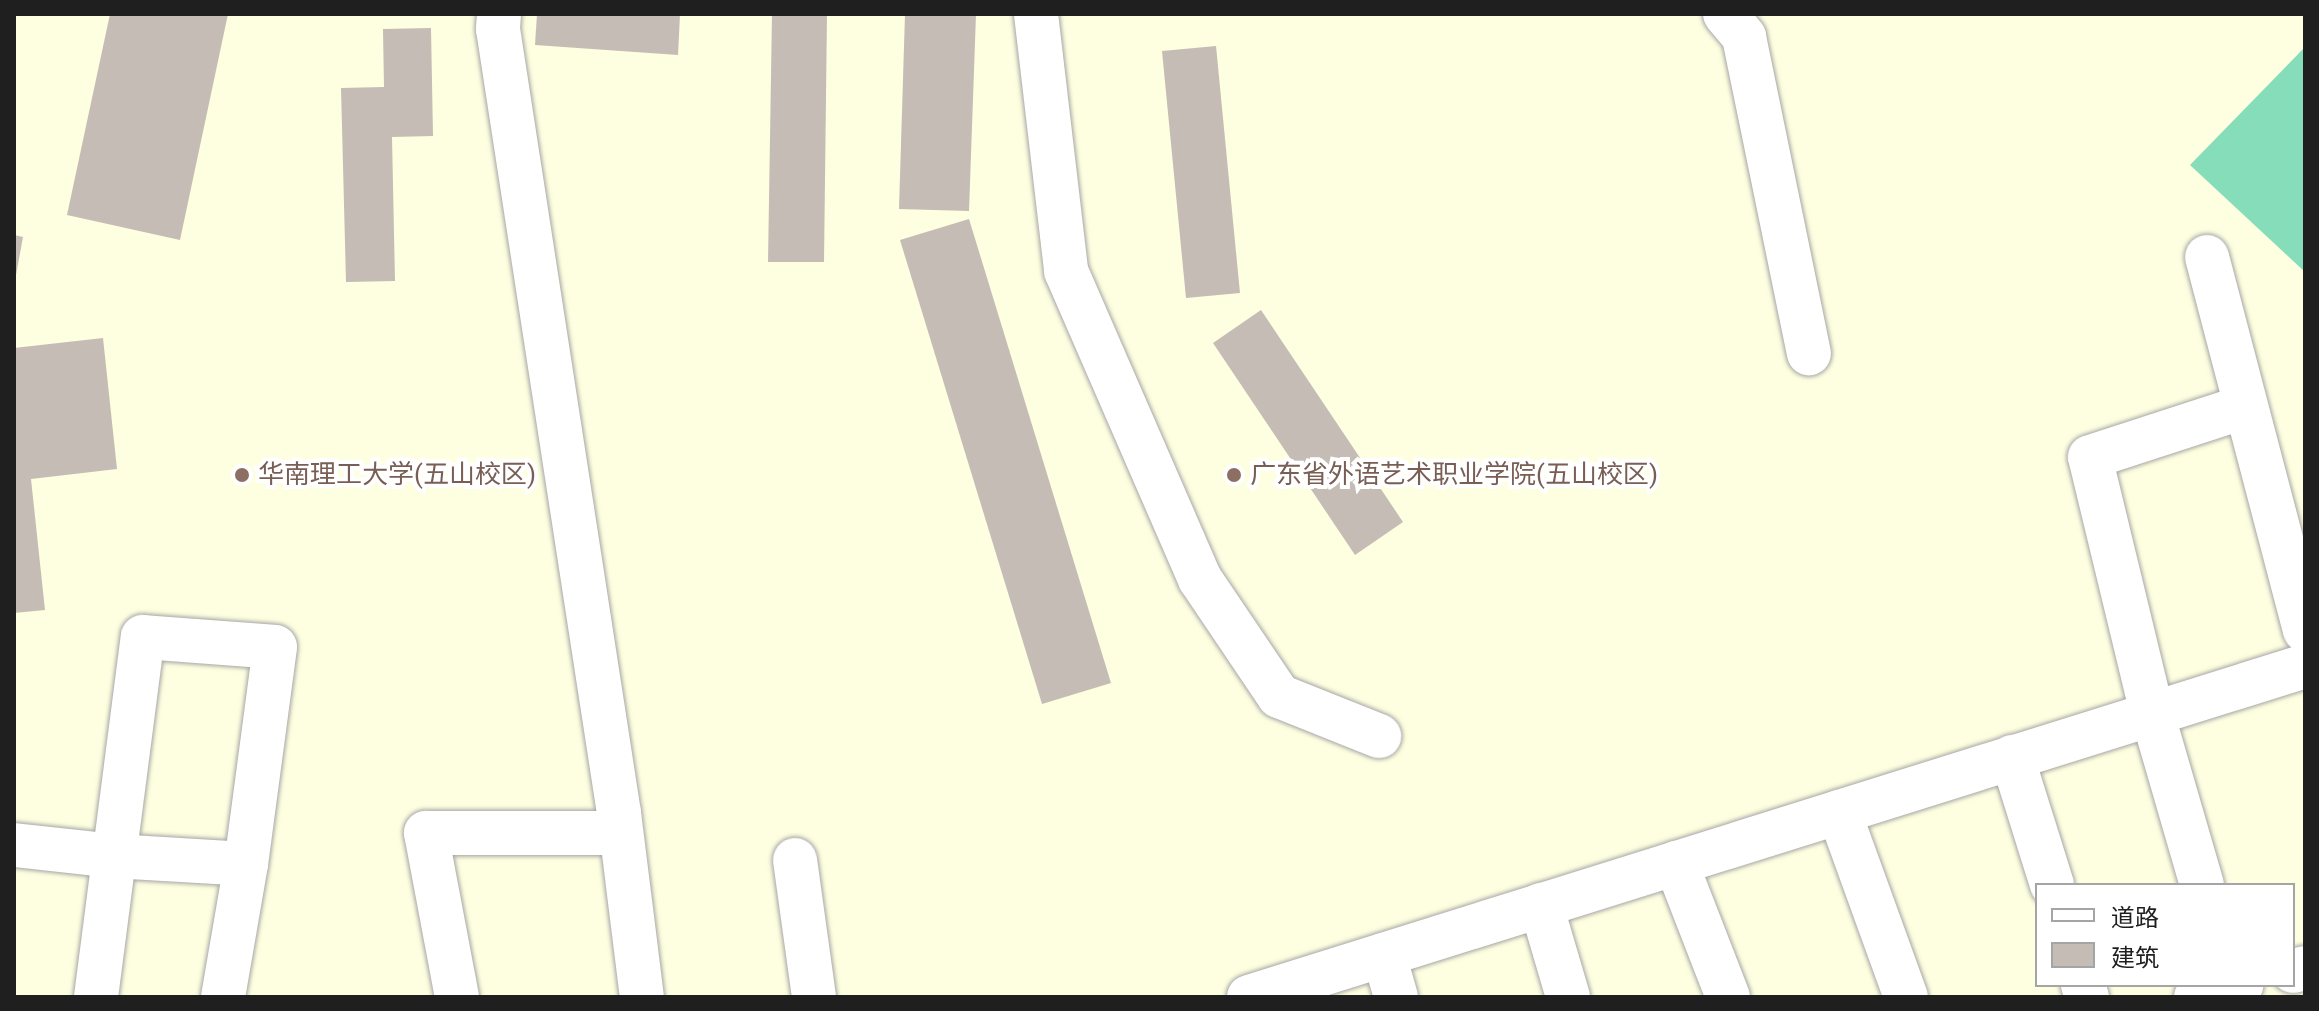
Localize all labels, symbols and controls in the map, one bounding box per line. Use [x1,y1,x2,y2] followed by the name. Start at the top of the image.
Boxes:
[258,459,536,491] place label: 华南理工大学(五山校区)
[1250,459,1658,491] place label: 广东省外语艺术职业学院(五山校区)
[233,466,251,484] marker: 华南理工大学(五山校区)
[1225,466,1243,484] marker: 广东省外语艺术职业学院(五山校区)
[2035,883,2295,987] legend
[2111,904,2159,932] text: 道路
[2111,944,2159,972] text: 建筑

